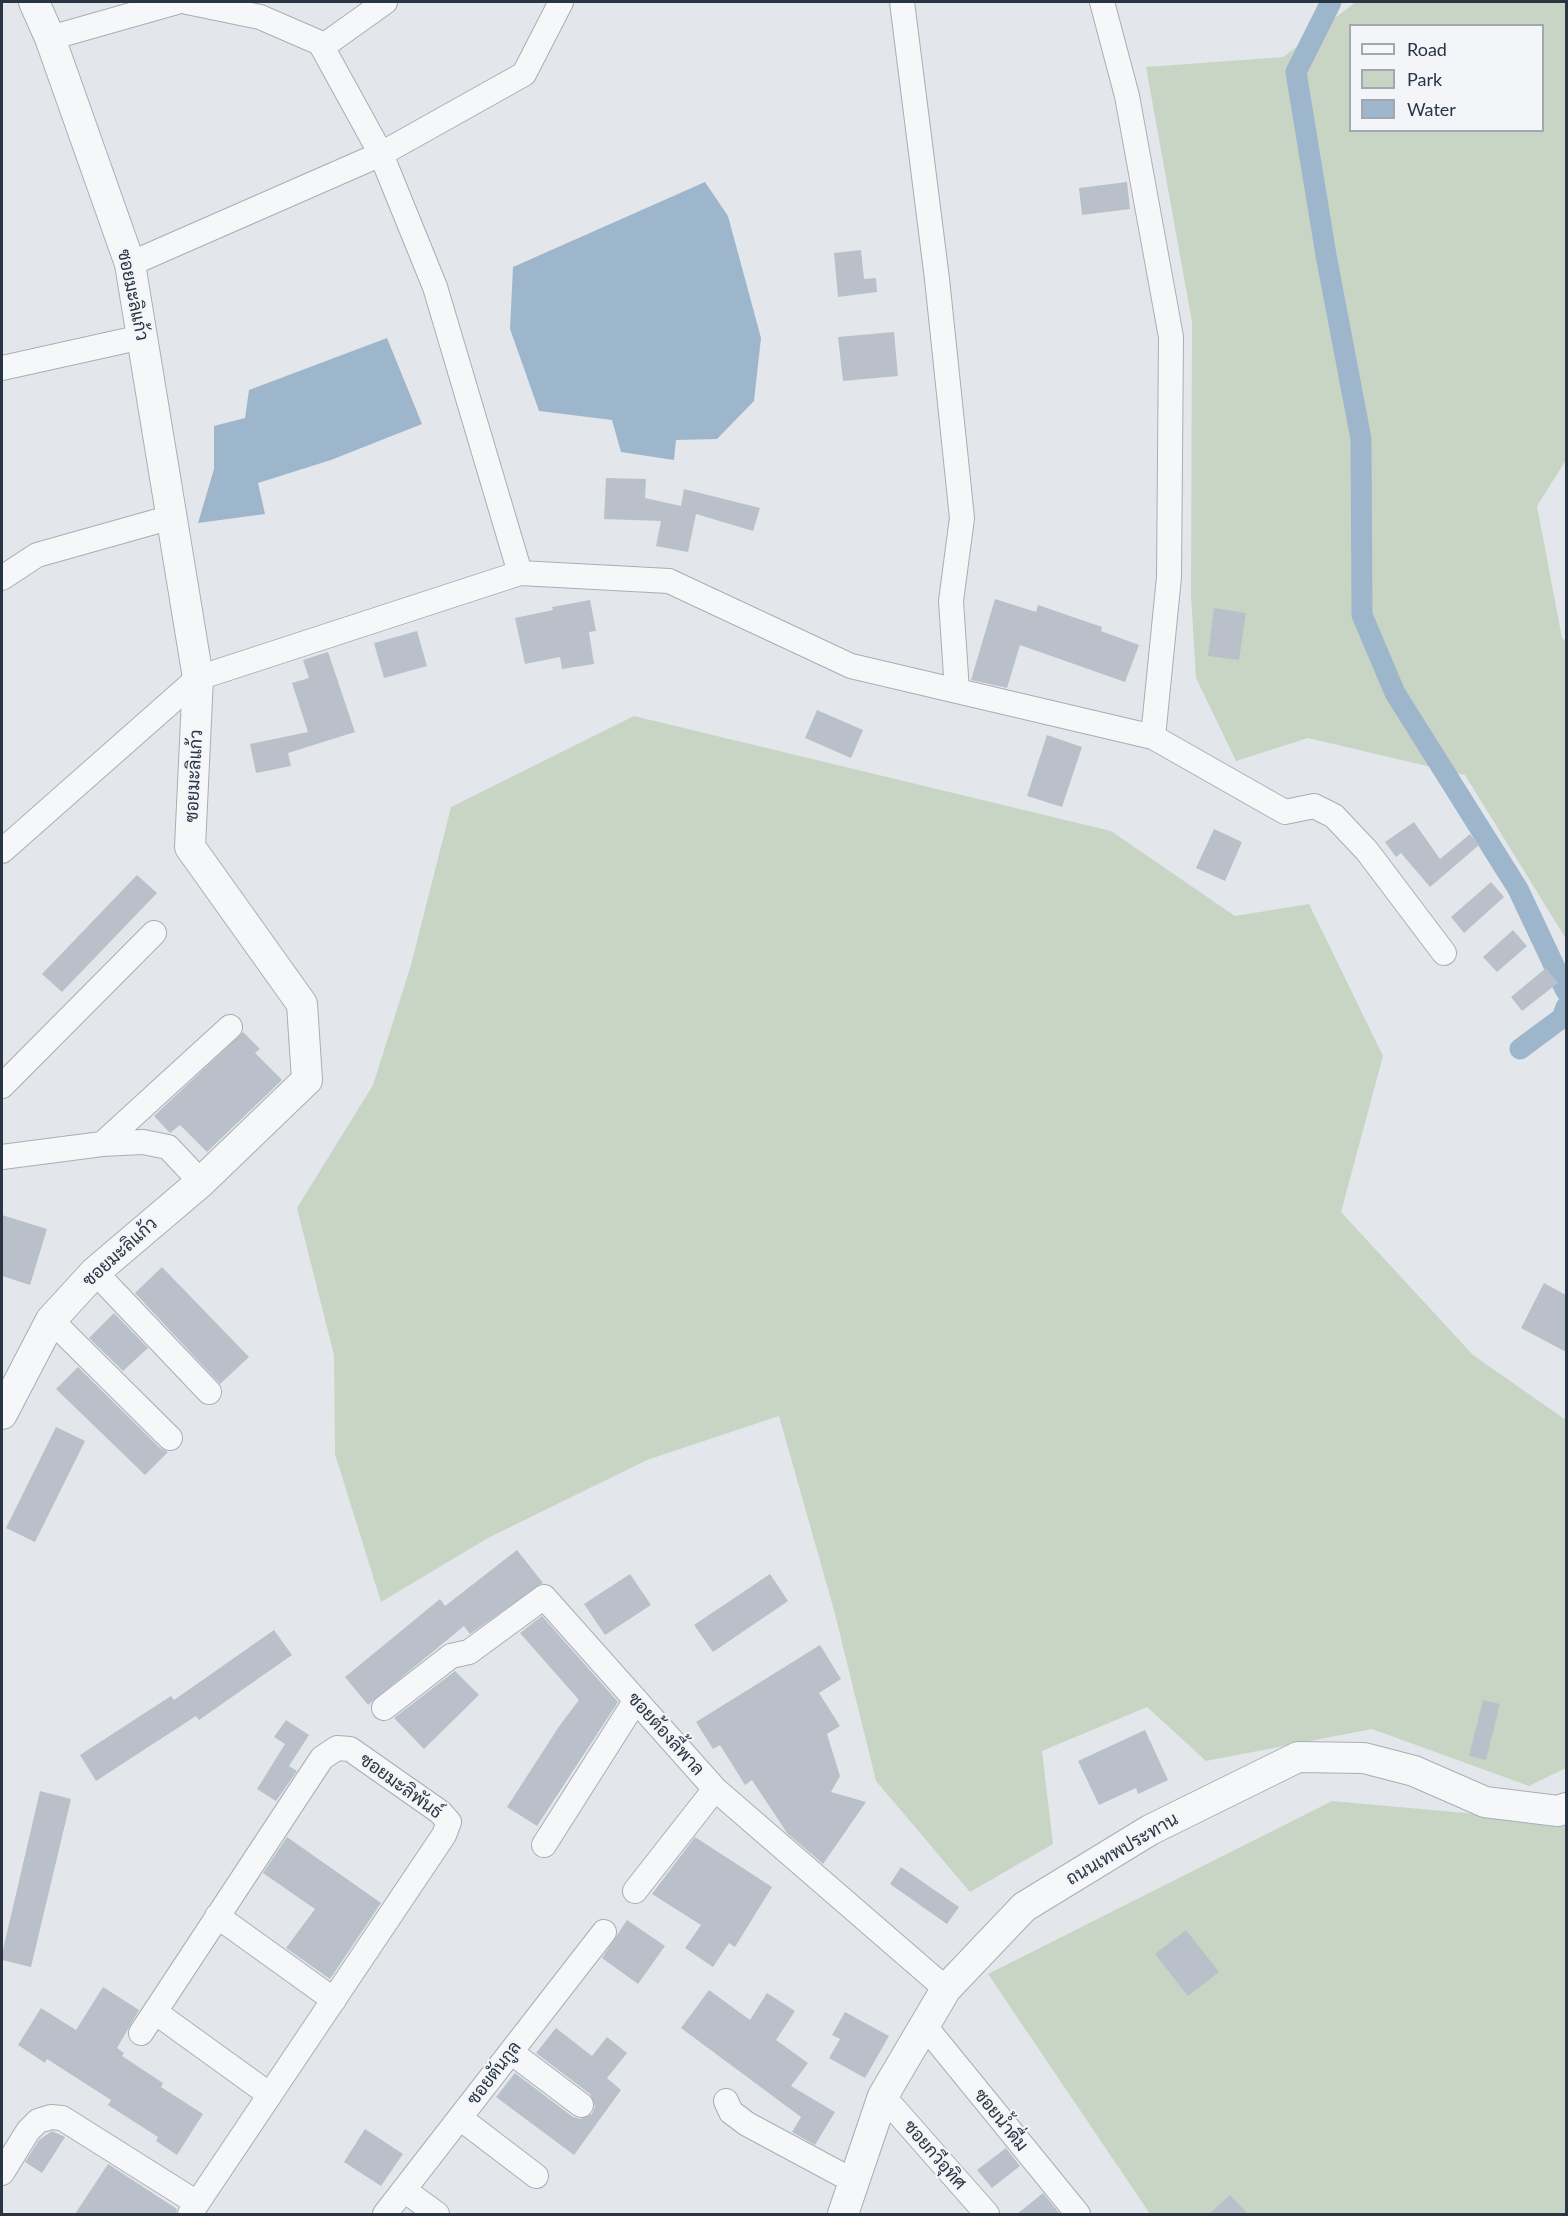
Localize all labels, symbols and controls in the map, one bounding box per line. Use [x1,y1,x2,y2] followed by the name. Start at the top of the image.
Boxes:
[1349,24,1544,132] legend
[1407,38,1447,60] text: Road
[1407,68,1442,90] text: Park
[1407,98,1456,120] text: Water
[113,247,153,343] street label: ซอยมะลิแก้ว
[181,729,207,823] street label: ซอยมะลิแก้ว
[78,1213,162,1291] street label: ซอยมะลิแก้ว
[623,1688,709,1780] street label: ซอยต้องลี้พาล
[355,1749,447,1823] street label: ซอยมะลิพันธ์
[1062,1808,1182,1890] street label: ถนนเทพประทาน
[462,2037,526,2109] street label: ซอยตันกูล
[969,2085,1033,2155] street label: ซอยน้ำดื่ม
[899,2116,971,2194] street label: ซอยกวีอุทิศ

